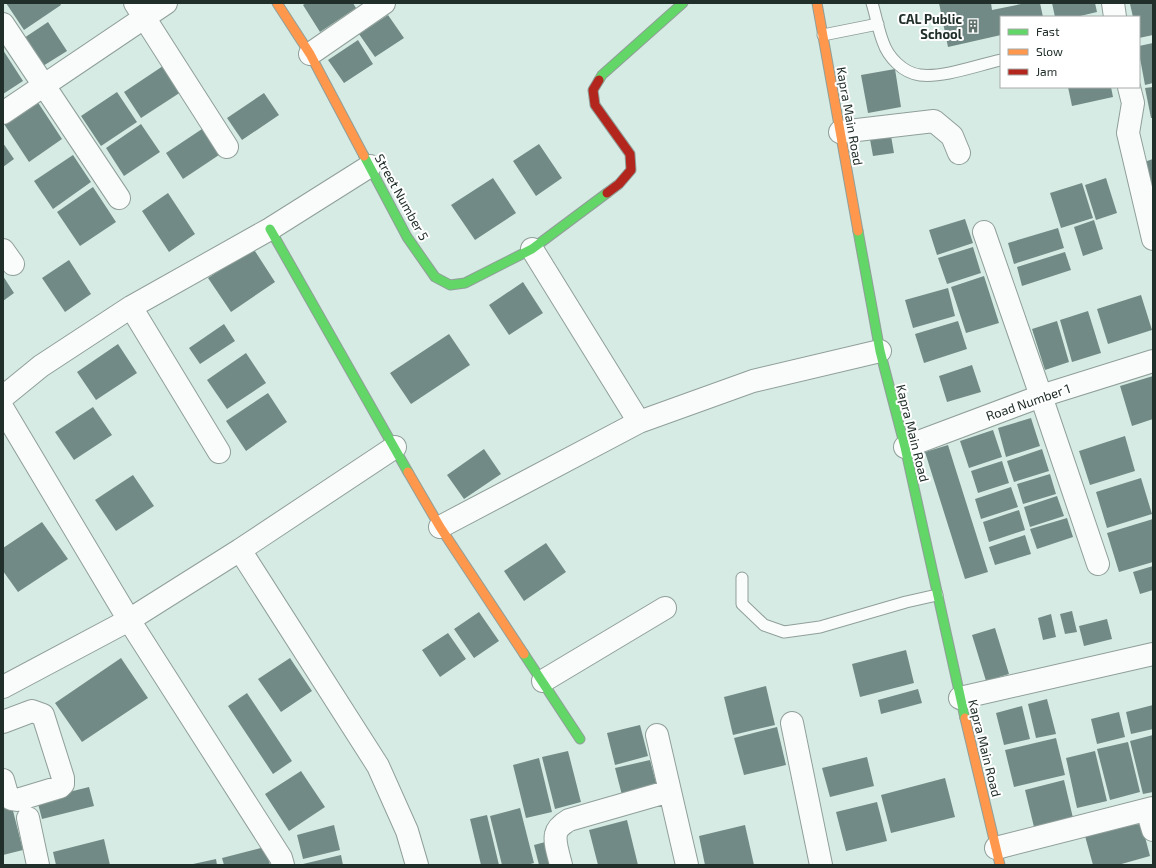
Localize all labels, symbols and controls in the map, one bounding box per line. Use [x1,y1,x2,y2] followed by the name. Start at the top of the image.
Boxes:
[898,11,963,42] place label: CAL Public School
[1000,16,1140,88] legend
[965,18,981,34] building icon: CAL Public School
[1036,24,1060,38] text: Fast
[1036,44,1063,58] text: Slow
[1036,64,1057,78] text: Jam
[833,65,867,167] street label: Kapra Main Road
[372,151,432,243] street label: Street Number 5
[984,380,1072,424] street label: Road Number 1
[893,383,933,483] street label: Kapra Main Road
[965,698,1005,798] street label: Kapra Main Road

